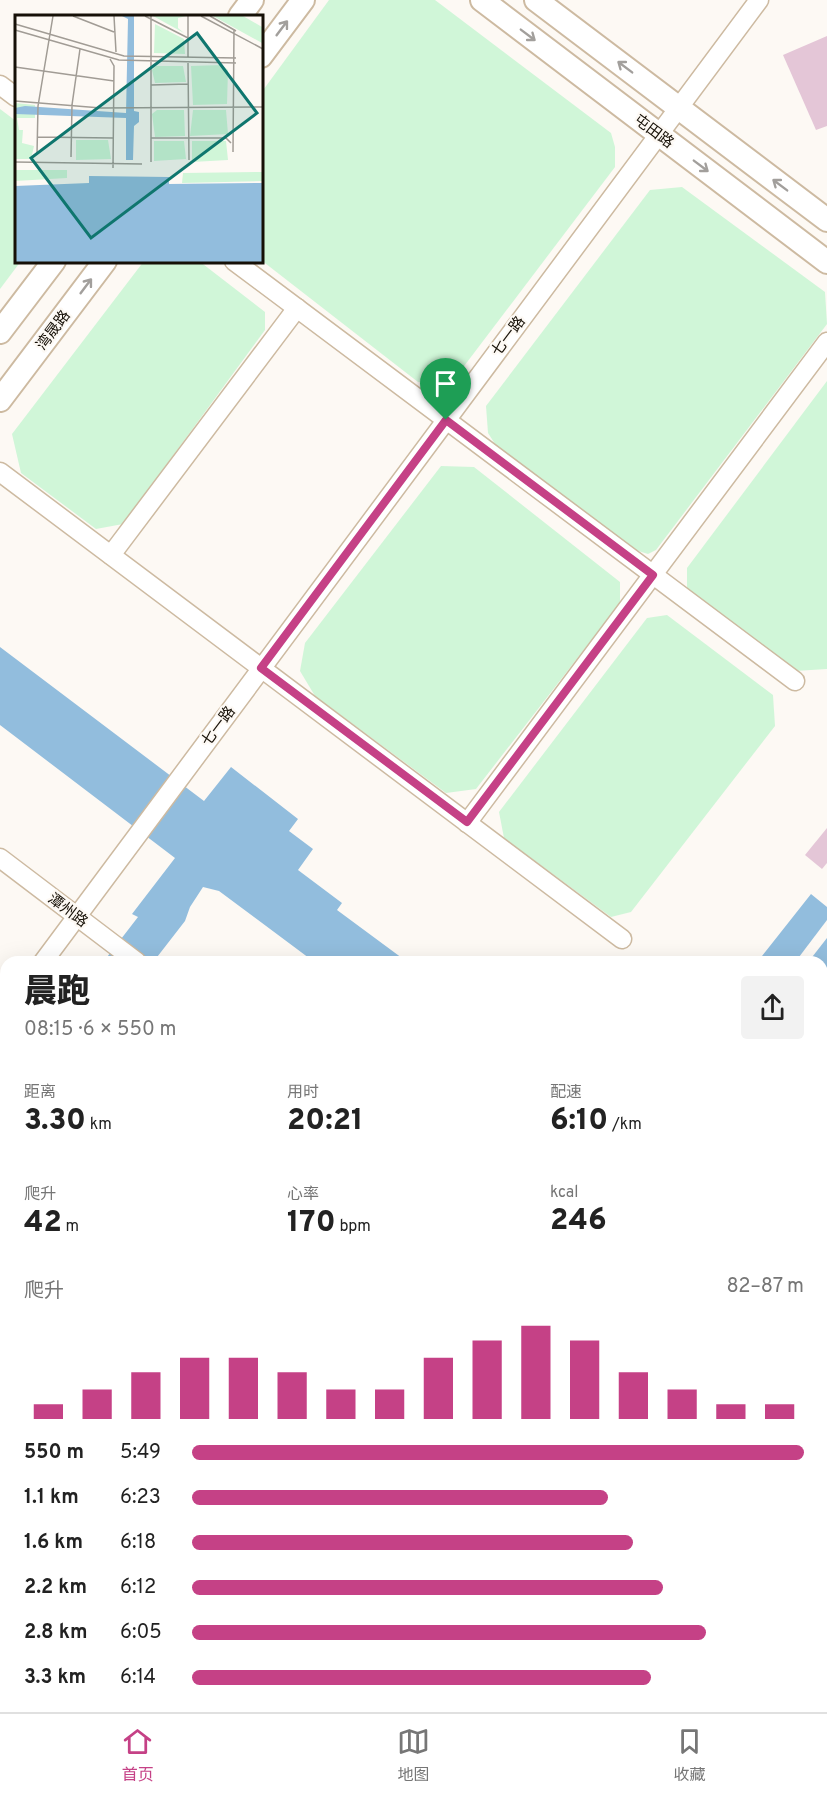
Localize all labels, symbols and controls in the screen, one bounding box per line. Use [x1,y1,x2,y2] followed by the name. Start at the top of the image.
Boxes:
[15,15,262,262] inset map
[275,20,288,36] one-way arrow
[520,29,536,42] one-way arrow
[617,61,633,74] one-way arrow
[629,111,677,153] street label: 屯田路
[692,159,708,172] one-way arrow
[773,179,789,191] one-way arrow
[80,279,93,295] one-way arrow
[33,307,75,355] street label: 湾晟路
[488,313,530,361] street label: 七一路
[420,358,471,420] pin
[429,367,462,400] icon: arrive
[198,703,240,751] street label: 七一路
[43,889,91,932] street label: 潭州路
[24,973,90,1015] text: 晨跑
[741,976,804,1039] button: share
[24,1017,176,1043] text: 08:15 · 6 × 550 m
[24,1083,56,1103] text: 距离
[287,1083,319,1103] text: 用时
[550,1083,582,1103] text: 配速
[24,1103,86,1140] text: 3.30
[287,1103,363,1140] text: 20:21
[550,1103,608,1140] text: 6:10
[86,1115,112,1135] text: km
[608,1115,642,1135] text: /km
[550,1183,578,1203] text: kcal
[24,1185,56,1205] text: 爬升
[287,1185,319,1205] text: 心率
[550,1203,607,1240] text: 246
[24,1205,62,1242] text: 42
[287,1205,336,1242] text: 170
[62,1217,79,1237] text: m
[336,1217,371,1237] text: bpm
[726,1274,804,1300] text: 82–87 m
[24,1279,64,1305] text: 爬升
[24,1440,84,1466] text: 550 m
[120,1440,161,1466] text: 5:49
[24,1485,79,1511] text: 1.1 km
[120,1485,161,1511] text: 6:23
[24,1530,83,1556] text: 1.6 km
[120,1530,156,1556] text: 6:18
[24,1575,87,1601] text: 2.2 km
[120,1575,156,1601] text: 6:12
[24,1620,87,1646] text: 2.8 km
[120,1620,162,1646] text: 6:05
[24,1665,86,1691] text: 3.3 km
[120,1665,156,1691] text: 6:14
[121,1725,154,1786] tab: 首页
[397,1725,430,1786] tab: 地图
[673,1725,706,1786] tab: 收藏

